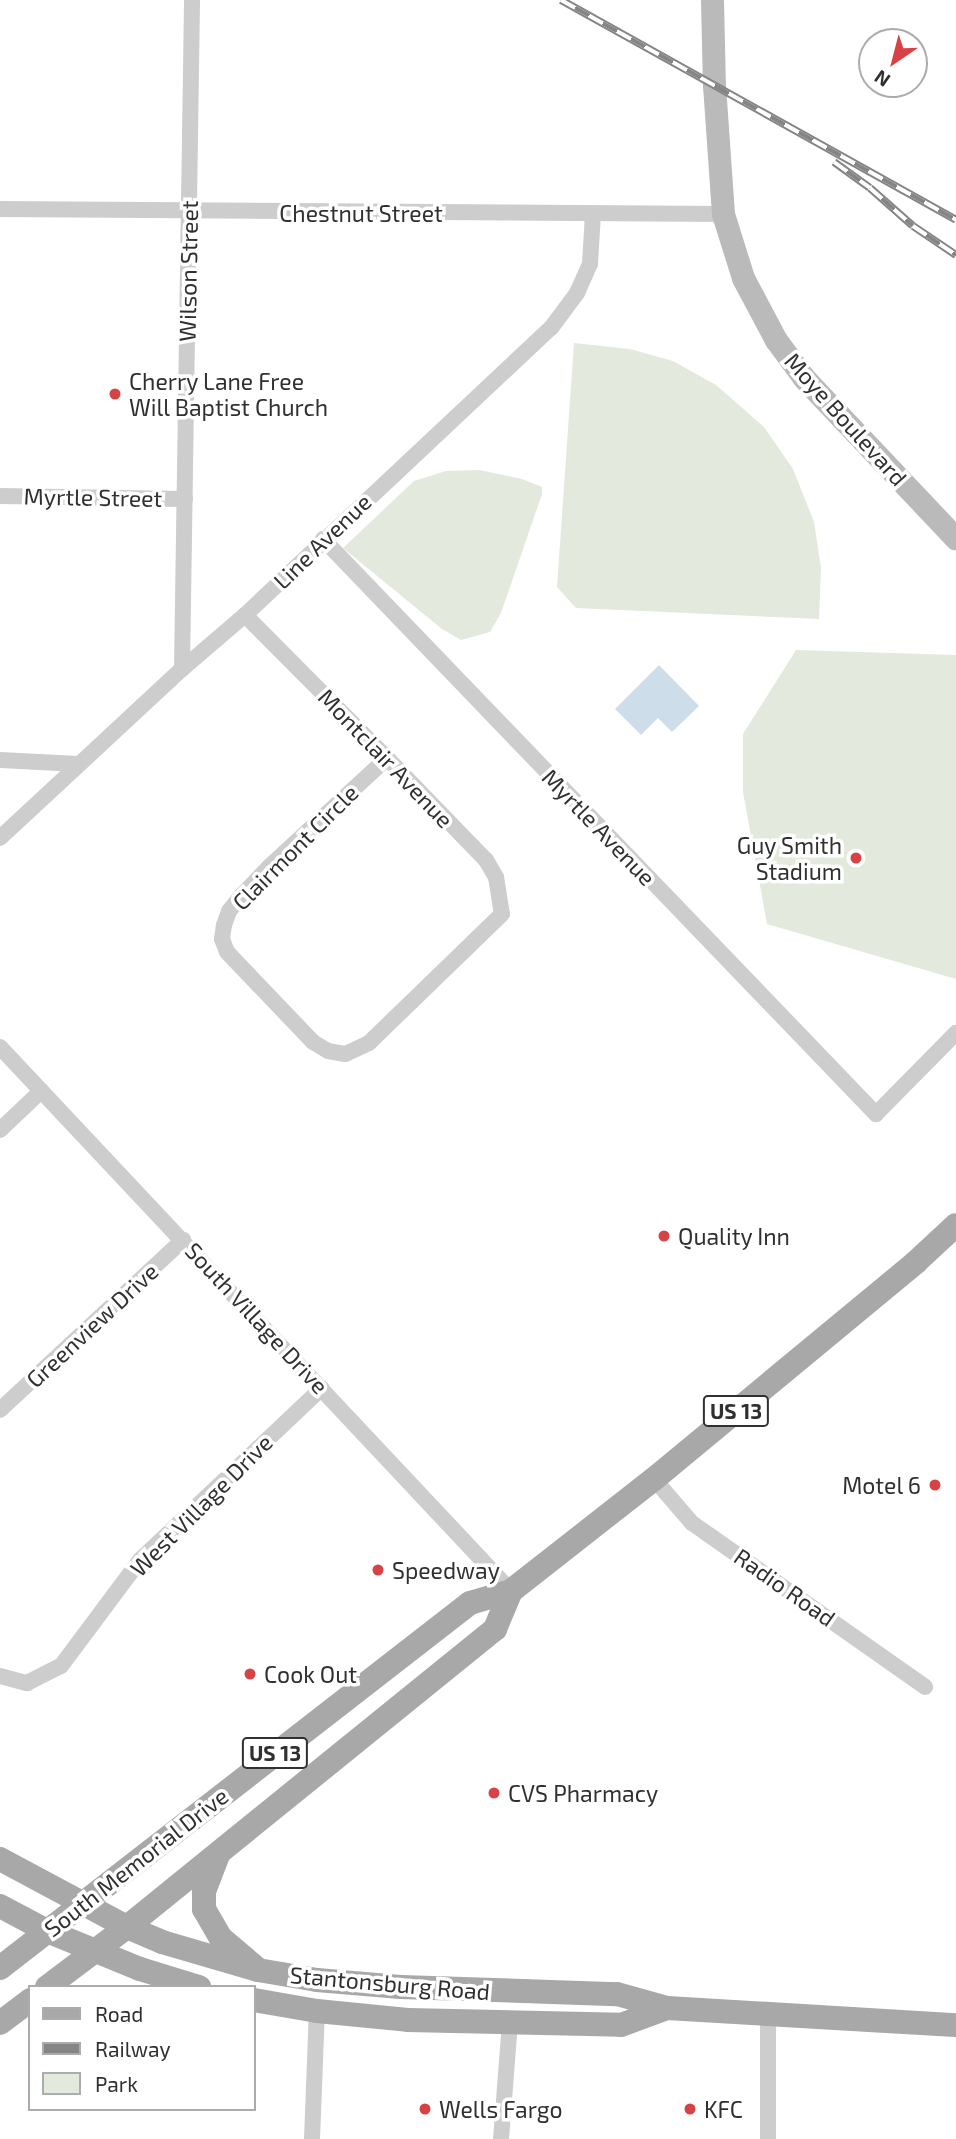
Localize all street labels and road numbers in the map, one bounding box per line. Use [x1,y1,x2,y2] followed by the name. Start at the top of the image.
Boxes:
[279,199,443,227] street label: Chestnut Street
[173,200,203,342] street label: Wilson Street
[779,347,913,491] street label: Moye Boulevard
[23,482,163,512] street label: Myrtle Street
[267,488,377,594] street label: Line Avenue
[312,683,460,833] street label: Montclair Avenue
[536,763,662,891] street label: Myrtle Avenue
[227,779,363,915] street label: Clairmont Circle
[180,1236,334,1400] street label: South Village Drive
[20,1257,164,1393] street label: Greenview Drive
[703,1394,769,1428] road number: US 13
[124,1428,278,1582] street label: West Village Drive
[729,1542,841,1632] street label: Radio Road
[242,1736,308,1770] road number: US 13
[38,1781,234,1943] street label: South Memorial Drive
[289,1961,491,2005] street label: Stantonsburg Road

